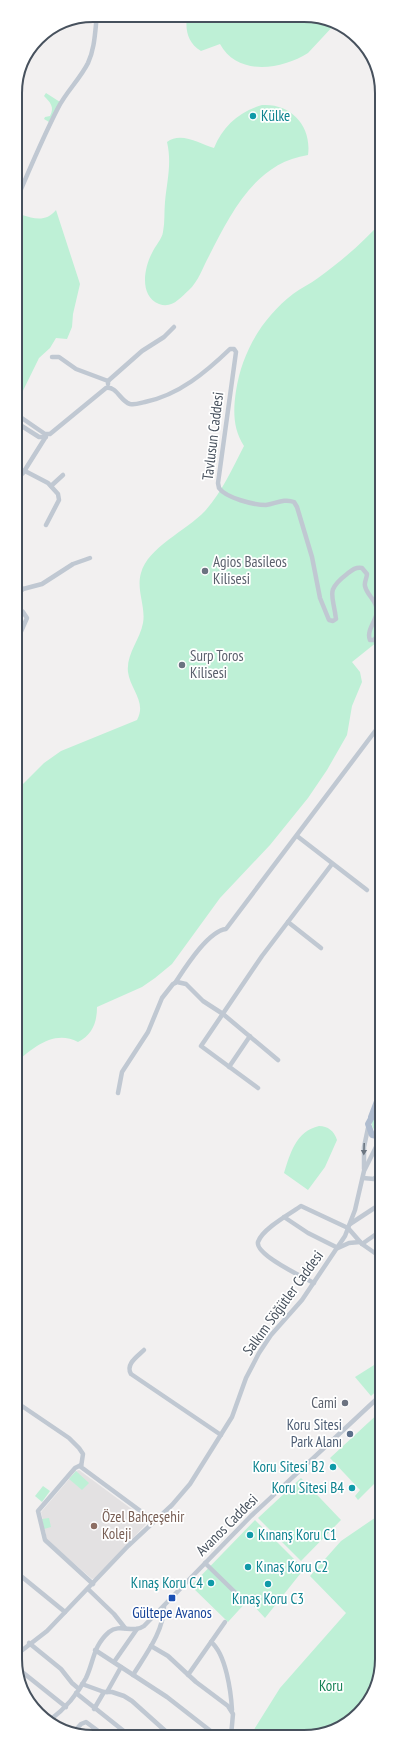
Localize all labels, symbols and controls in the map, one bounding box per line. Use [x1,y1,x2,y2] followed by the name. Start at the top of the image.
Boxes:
[261,106,290,125] place label: Külke
[248,111,258,121] marker: Külke
[198,391,227,481] street label: Tavlusun Caddesi
[213,552,287,588] place label: Agios Basileos Kilisesi
[200,566,210,576] marker: Agios Basileos Kilisesi
[190,646,244,682] place label: Surp Toros Kilisesi
[177,660,187,670] marker: Surp Toros Kilisesi
[361,1143,367,1156] one-way arrow
[238,1247,327,1359] street label: Salkım Söğütler Caddesi
[311,1393,337,1412] place label: Cami
[340,1398,350,1408] marker: Cami
[287,1415,342,1451] place label: Koru Sitesi Park Alanı
[345,1429,355,1439] marker: Koru Sitesi Park Alanı
[253,1457,325,1476] place label: Koru Sitesi B2
[328,1462,338,1472] marker: Koru Sitesi B2
[272,1478,344,1497] place label: Koru Sitesi B4
[347,1483,357,1493] marker: Koru Sitesi B4
[192,1490,262,1560] street label: Avanos Caddesi
[102,1507,185,1543] place label: Özel Bahçeşehir Koleji
[89,1521,99,1531] marker: Özel Bahçeşehir Koleji
[258,1525,337,1544] place label: Kınanş Koru C1
[245,1530,255,1540] marker: Kınanş Koru C1
[256,1557,328,1576] place label: Kınaş Koru C2
[243,1562,253,1572] marker: Kınaş Koru C2
[131,1573,203,1592] place label: Kınaş Koru C4
[206,1578,216,1588] marker: Kınaş Koru C4
[263,1579,273,1589] marker: Kınaş Koru C3
[232,1589,304,1608] place label: Kınaş Koru C3
[167,1593,177,1603] marker: Gültepe Avanos
[132,1603,212,1622] place label: Gültepe Avanos
[319,1676,343,1695] park label: Koru

